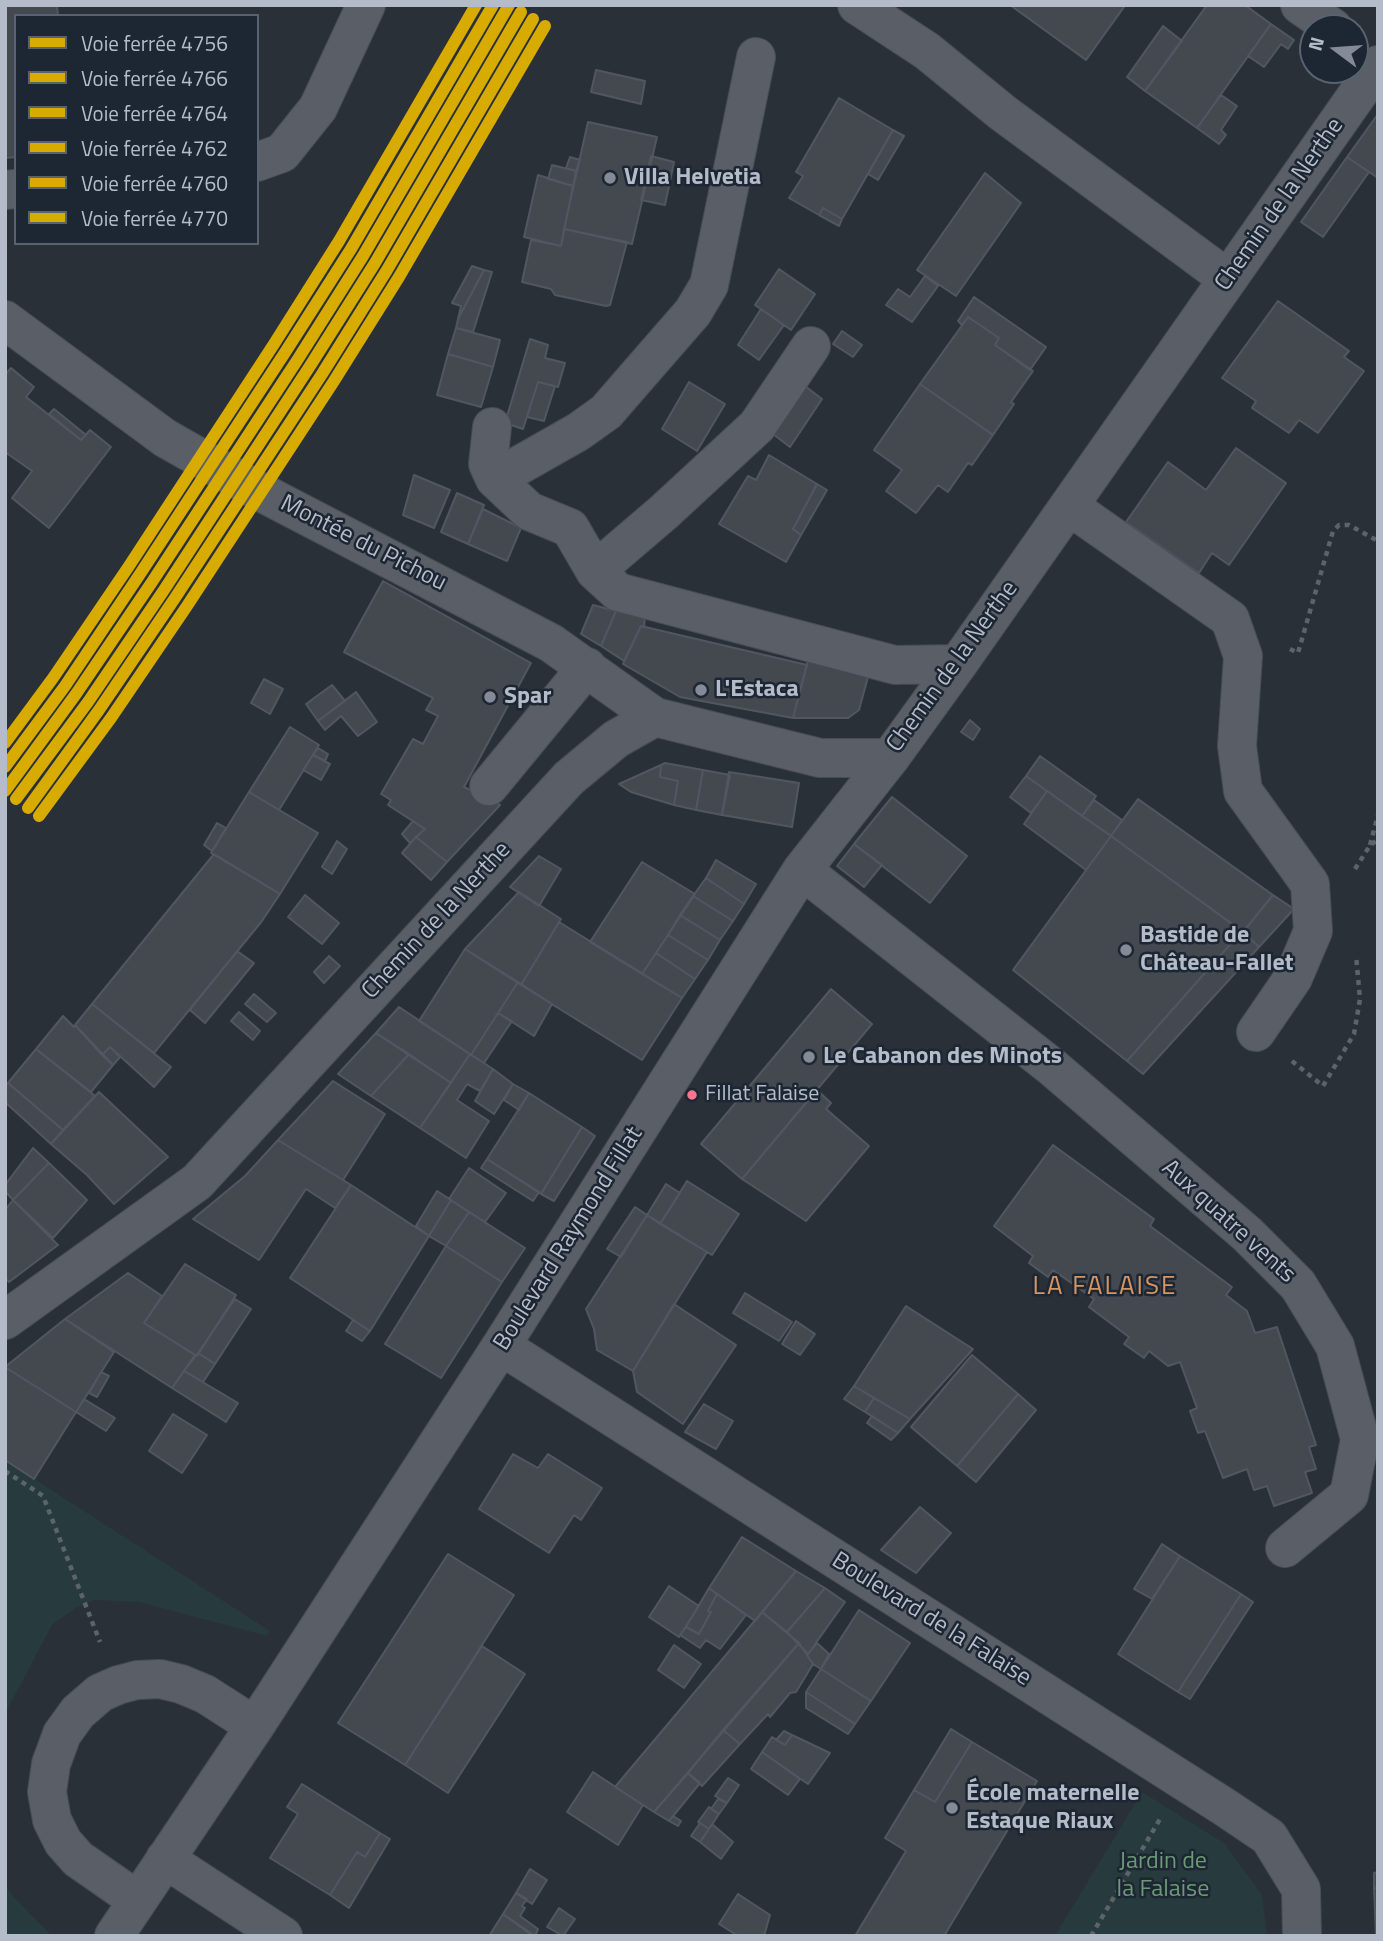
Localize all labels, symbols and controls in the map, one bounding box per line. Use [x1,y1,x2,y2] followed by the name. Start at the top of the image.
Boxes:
[14,14,259,245] legend
[1299,14,1369,84] north arrow
[81,27,228,59] text: Voie ferrée 4756
[1299,33,1331,54] text: N
[81,62,228,94] text: Voie ferrée 4766
[81,97,228,129] text: Voie ferrée 4764
[1210,113,1350,297] street label: Chemin de la Nerthe
[81,132,228,164] text: Voie ferrée 4762
[624,164,761,192] place label: Villa Helvetia
[81,167,228,199] text: Voie ferrée 4760
[602,170,618,186] marker: Villa Helvetia
[81,202,228,234] text: Voie ferrée 4770
[275,490,451,598] street label: Montée du Pichou
[881,576,1025,758] street label: Chemin de la Nerthe
[715,676,799,704] place label: L'Estaca
[693,682,709,698] marker: L'Estaca
[504,683,551,711] place label: Spar
[482,689,498,705] marker: Spar
[357,836,517,1006] street label: Chemin de la Nerthe
[1140,922,1293,978] place label: Bastide de Château-Fallet
[1118,942,1134,958] marker: Bastide de Château-Fallet
[823,1043,1062,1071] place label: Le Cabanon des Minots
[801,1049,817,1065] marker: Le Cabanon des Minots
[705,1082,819,1108] place label: Fillat Falaise
[685,1088,699,1102] marker: Fillat Falaise
[488,1122,650,1356] street label: Boulevard Raymond Fillat
[1155,1154,1301,1290] street label: Aux quatre vents
[1034,1272,1176,1304] district label: LA FALAISE
[826,1547,1036,1693] street label: Boulevard de la Falaise
[966,1780,1140,1836] place label: École maternelle Estaque Riaux
[944,1800,960,1816] marker: École maternelle Estaque Riaux
[1117,1848,1209,1904] park label: Jardin de la Falaise

